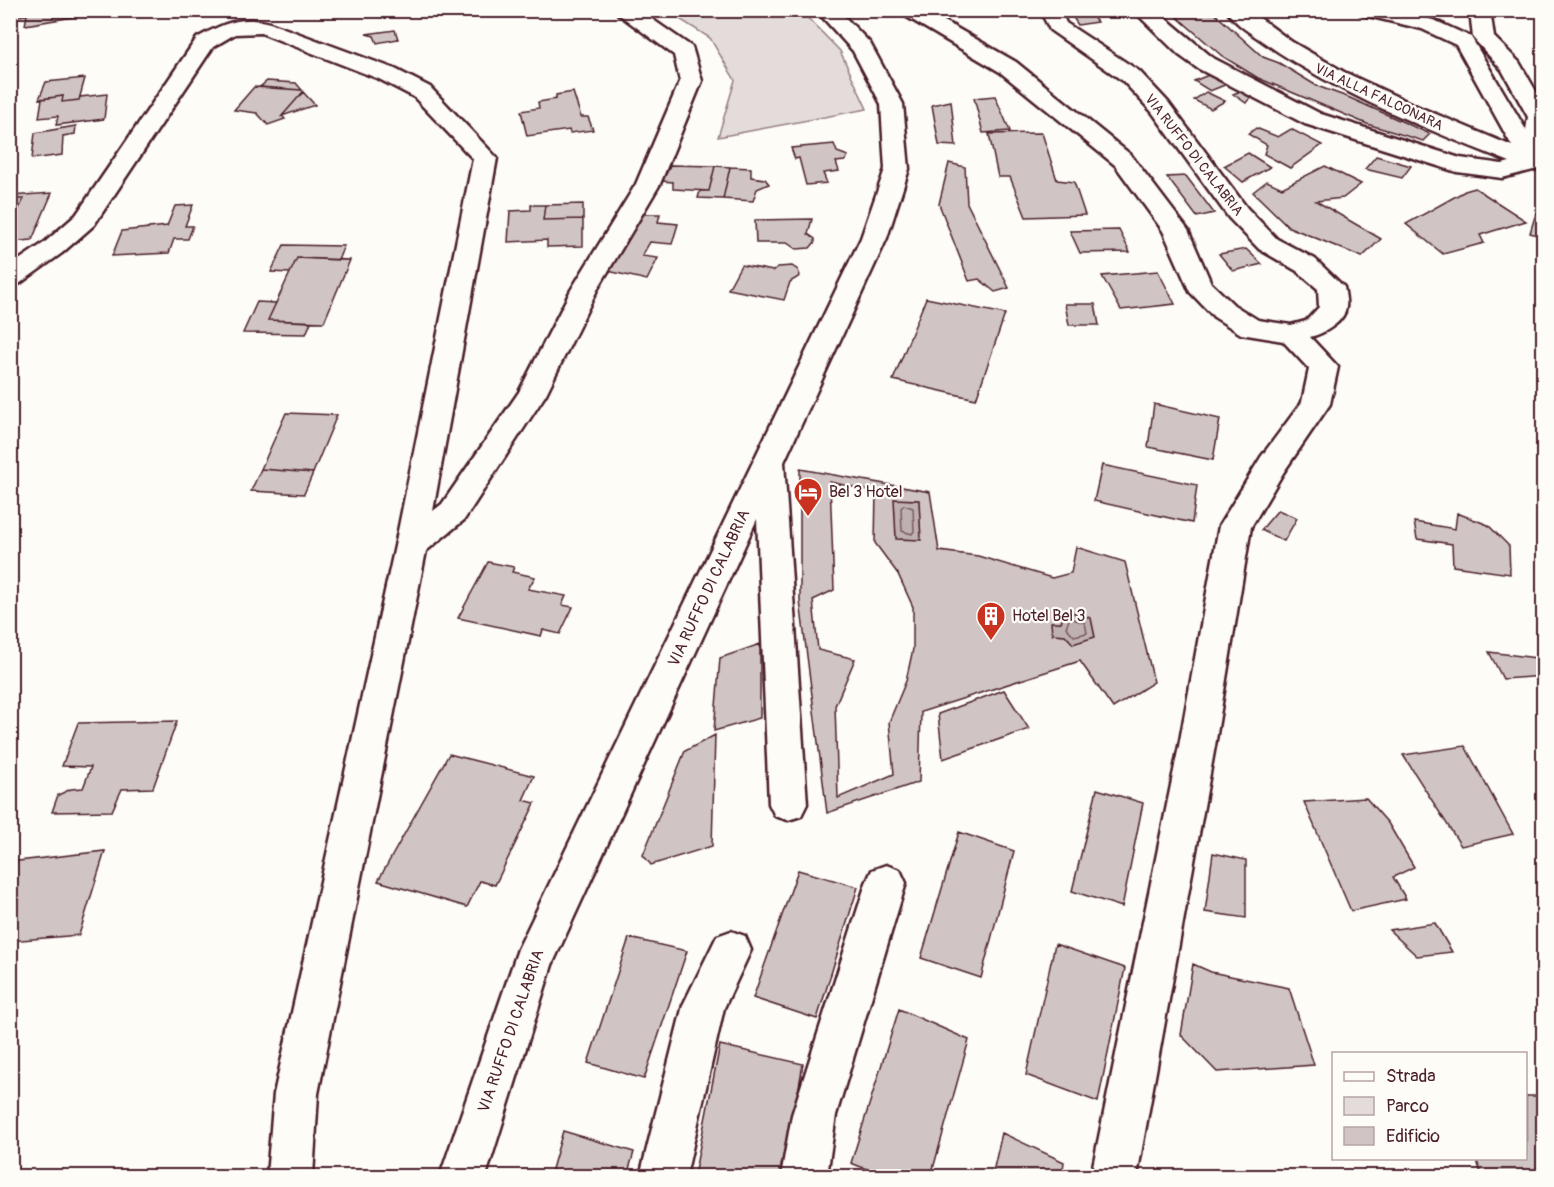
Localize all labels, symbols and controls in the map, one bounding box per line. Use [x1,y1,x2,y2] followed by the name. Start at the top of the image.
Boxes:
[1312,60,1446,134] street label: VIA ALLA FALCONARA
[1141,91,1247,219] street label: VIA RUFFO DI CALABRIA
[792,476,824,518] hotel icon: Bel 3 Hotel
[829,482,903,502] place label: Bel 3 Hotel
[664,506,754,670] street label: VIA RUFFO DI CALABRIA
[975,600,1007,642] building icon: Hotel Bel 3
[1012,606,1086,626] place label: Hotel Bel 3
[474,947,548,1115] street label: VIA RUFFO DI CALABRIA
[1332,1052,1527,1160] legend
[1386,1065,1436,1088] text: Strada
[1386,1095,1429,1118] text: Parco
[1386,1125,1440,1148] text: Edificio

